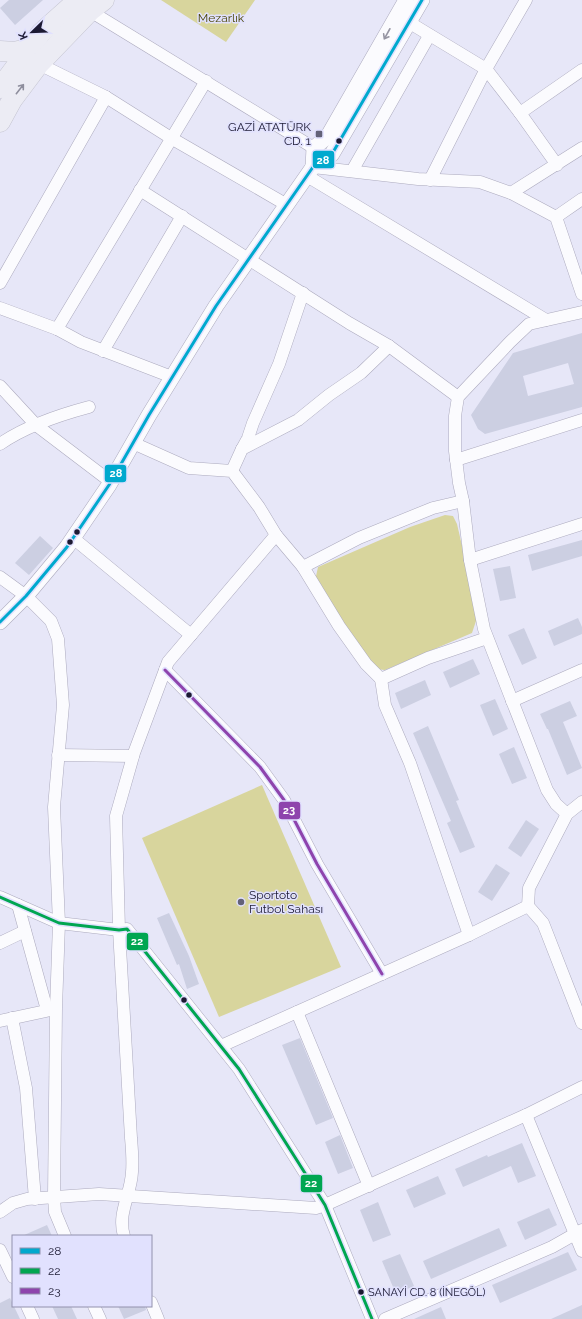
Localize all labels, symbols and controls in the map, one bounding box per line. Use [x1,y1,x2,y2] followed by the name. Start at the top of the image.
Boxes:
[198,11,245,25] park label: Mezarlık
[12,12,52,52] north arrow
[383,28,391,40] one-way arrow
[16,29,31,42] text: K
[16,83,25,94] one-way arrow
[228,120,311,148] place label: GAZİ ATATÜRK CD. 1
[314,129,324,139] marker: GAZİ ATATÜRK CD. 1
[334,136,344,146] unlabelled marker
[312,150,335,169] line badge: 28
[317,154,330,167] text: 28
[104,464,127,483] line badge: 28
[110,467,123,480] text: 28
[72,527,82,537] unlabelled marker
[65,537,75,547] unlabelled marker
[184,690,194,700] unlabelled marker
[278,801,301,820] line badge: 23
[283,804,295,817] text: 23
[249,888,323,916] place label: Sportoto Futbol Sahası
[236,897,246,907] marker: Sportoto Futbol Sahası
[126,932,149,951] line badge: 22
[131,935,143,948] text: 22
[179,995,189,1005] unlabelled marker
[300,1174,323,1193] line badge: 22
[305,1177,317,1190] text: 22
[12,1235,152,1307] legend
[48,1244,61,1258] text: 28
[48,1264,61,1278] text: 22
[48,1284,61,1298] text: 23
[368,1286,485,1299] place label: SANAYİ CD. 8 (İNEGÖL)
[356,1287,366,1297] marker: SANAYİ CD. 8 (İNEGÖL)

